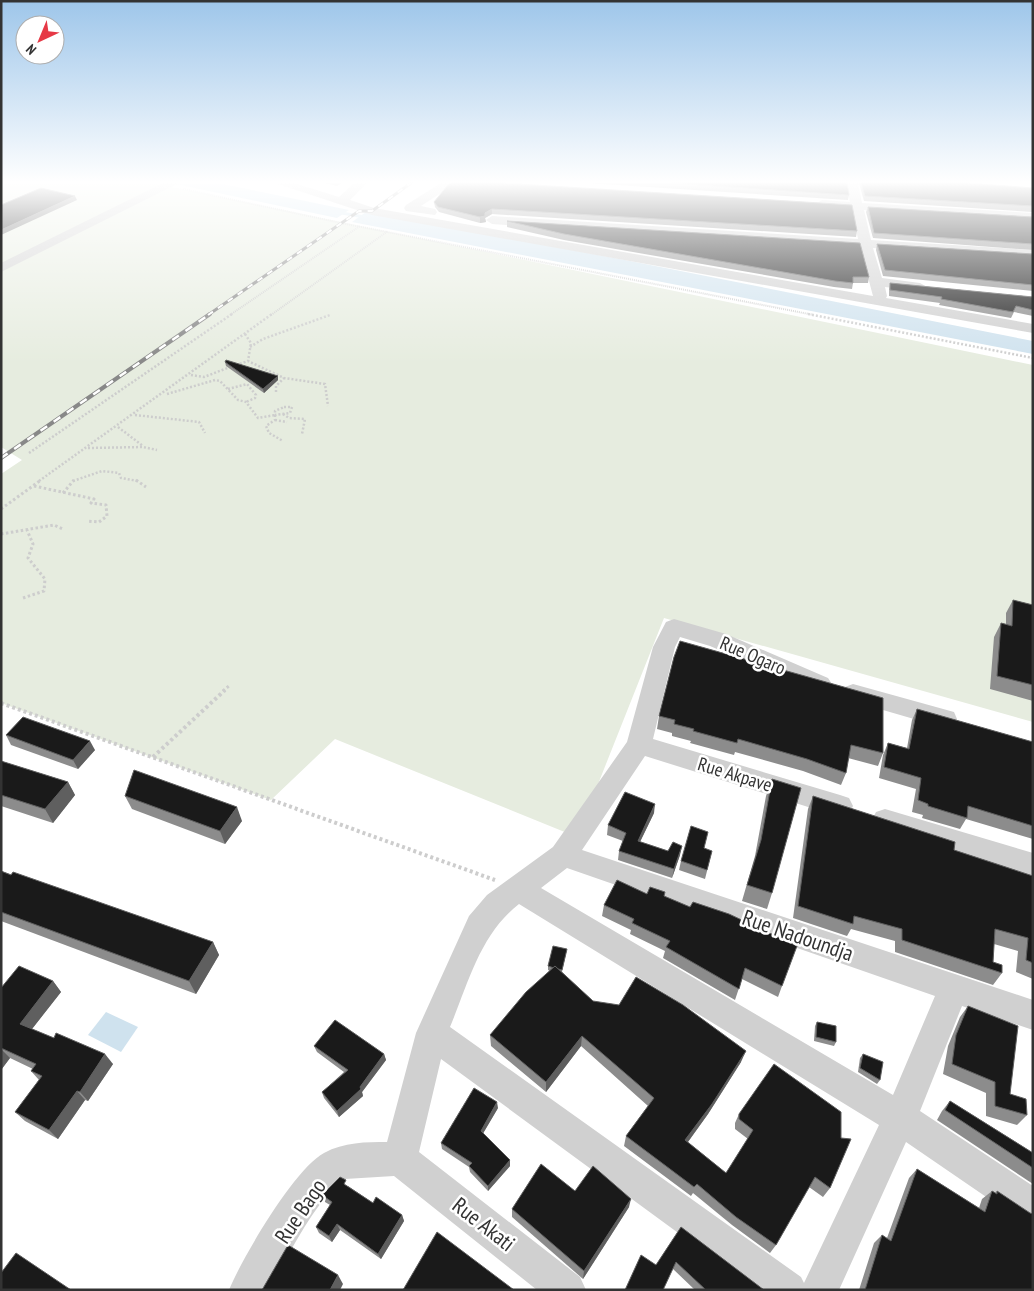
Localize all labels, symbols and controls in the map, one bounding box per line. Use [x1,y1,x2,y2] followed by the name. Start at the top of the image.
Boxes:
[15,15,65,65] north arrow
[22,40,40,58] text: N
[717,630,789,680] street label: Rue Ogaro
[695,751,775,797] street label: Rue Akpave
[739,903,857,967] street label: Rue Nadoundja
[268,1173,332,1249] street label: Rue Bago
[447,1191,521,1257] street label: Rue Akati

